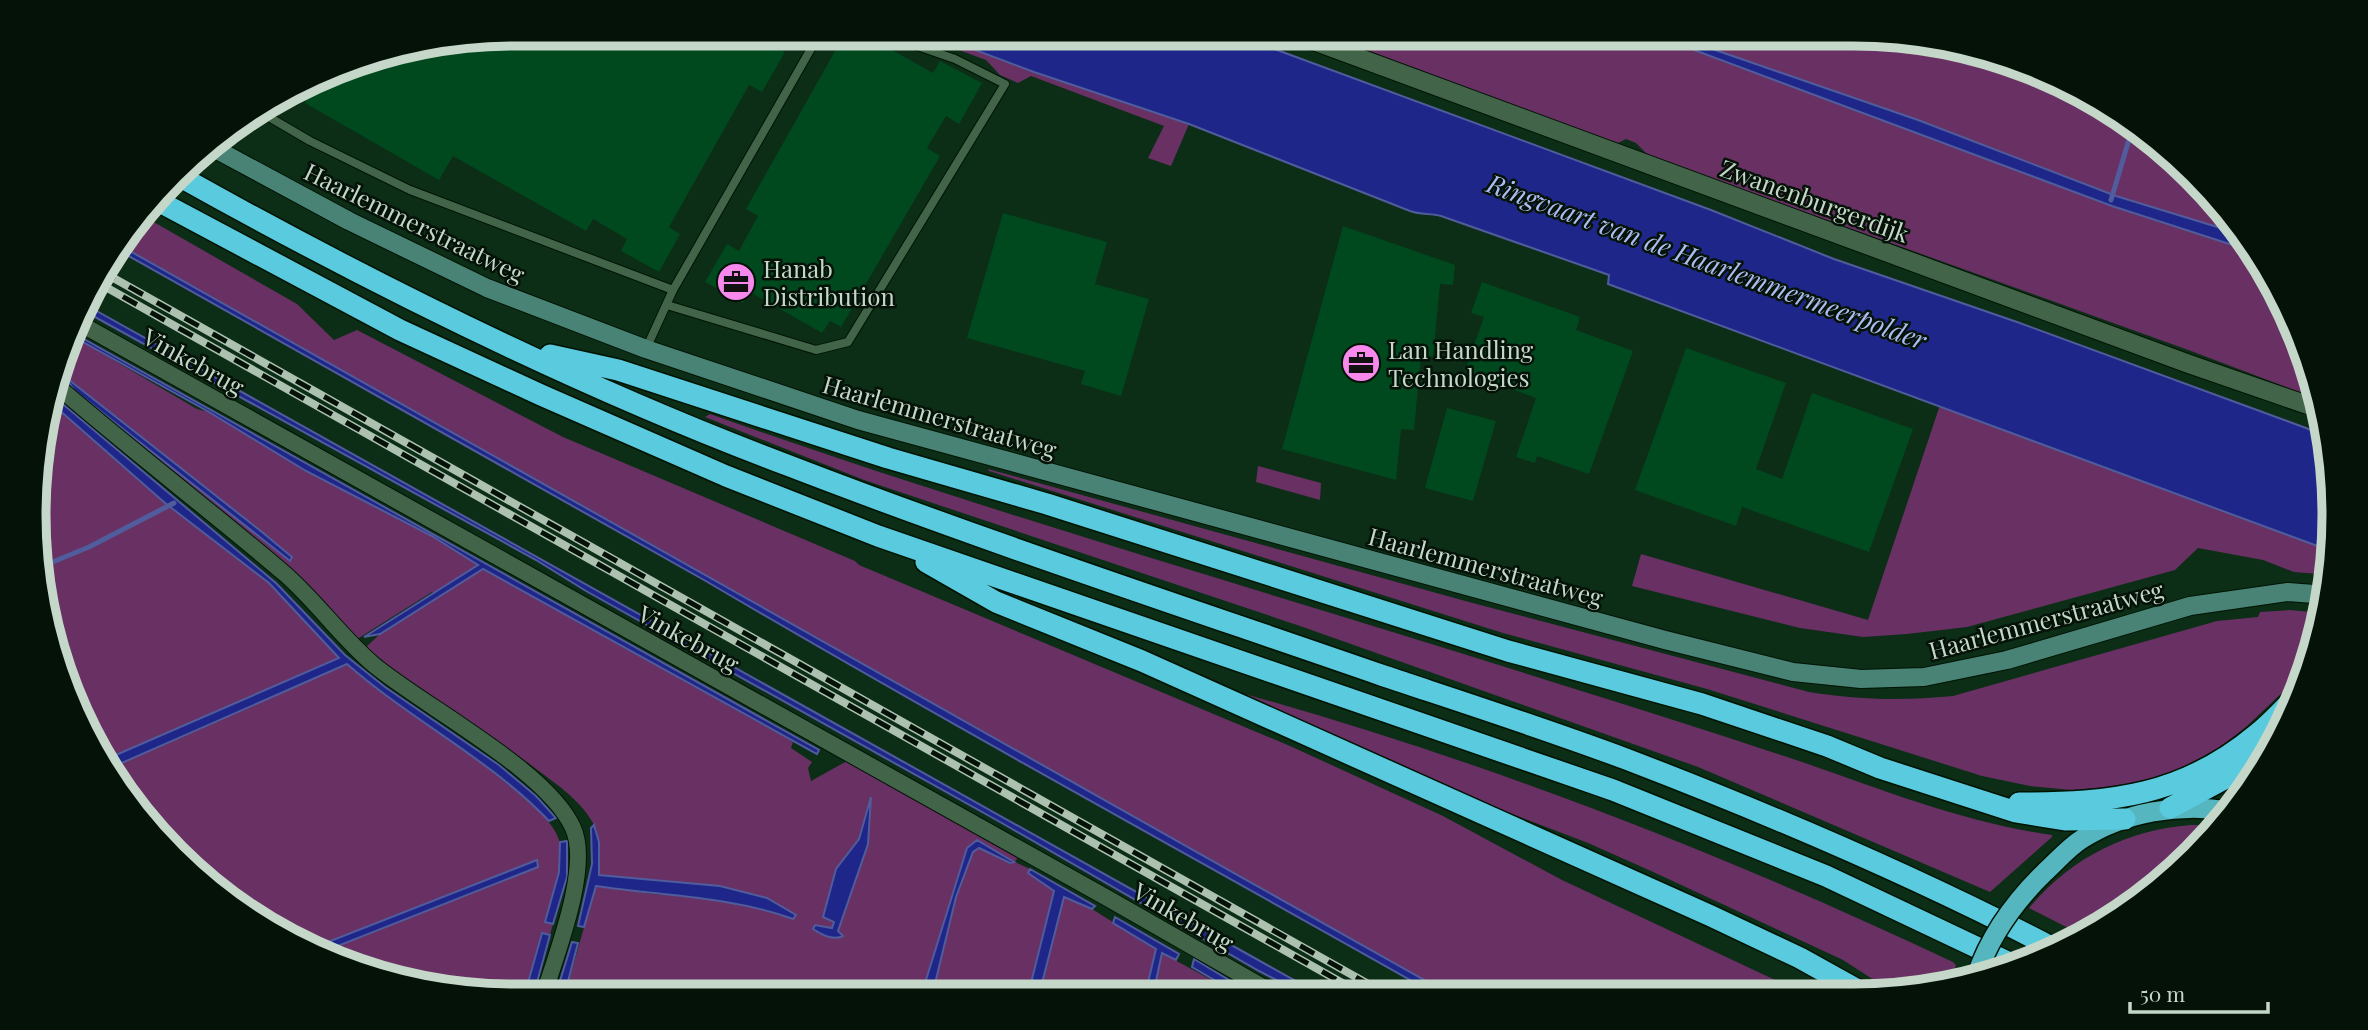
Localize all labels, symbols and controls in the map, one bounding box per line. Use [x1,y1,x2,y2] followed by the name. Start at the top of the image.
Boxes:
[1716,151,1914,249] street label: Zwanenburgerdijk
[299,155,531,290] street label: Haarlemmerstraatweg
[1482,165,1932,357] water label: Ringvaart van de Haarlemmermeerpolder
[763,252,895,312] place label: Hanab Distribution
[715,261,757,303] office icon: Hanab Distribution
[137,320,251,402] street label: Vinkebrug
[1388,333,1534,393] place label: Lan Handling Technologies
[1340,342,1382,384] office icon: Lan Handling Technologies
[819,367,1061,465] street label: Haarlemmerstraatweg
[1365,519,1607,613] street label: Haarlemmerstraatweg
[1925,572,2167,666] street label: Haarlemmerstraatweg
[632,597,746,679] street label: Vinkebrug
[1127,874,1240,958] street label: Vinkebrug
[2130,970,2268,1014] scale bar
[2140,979,2186,1007] text: 50 m

